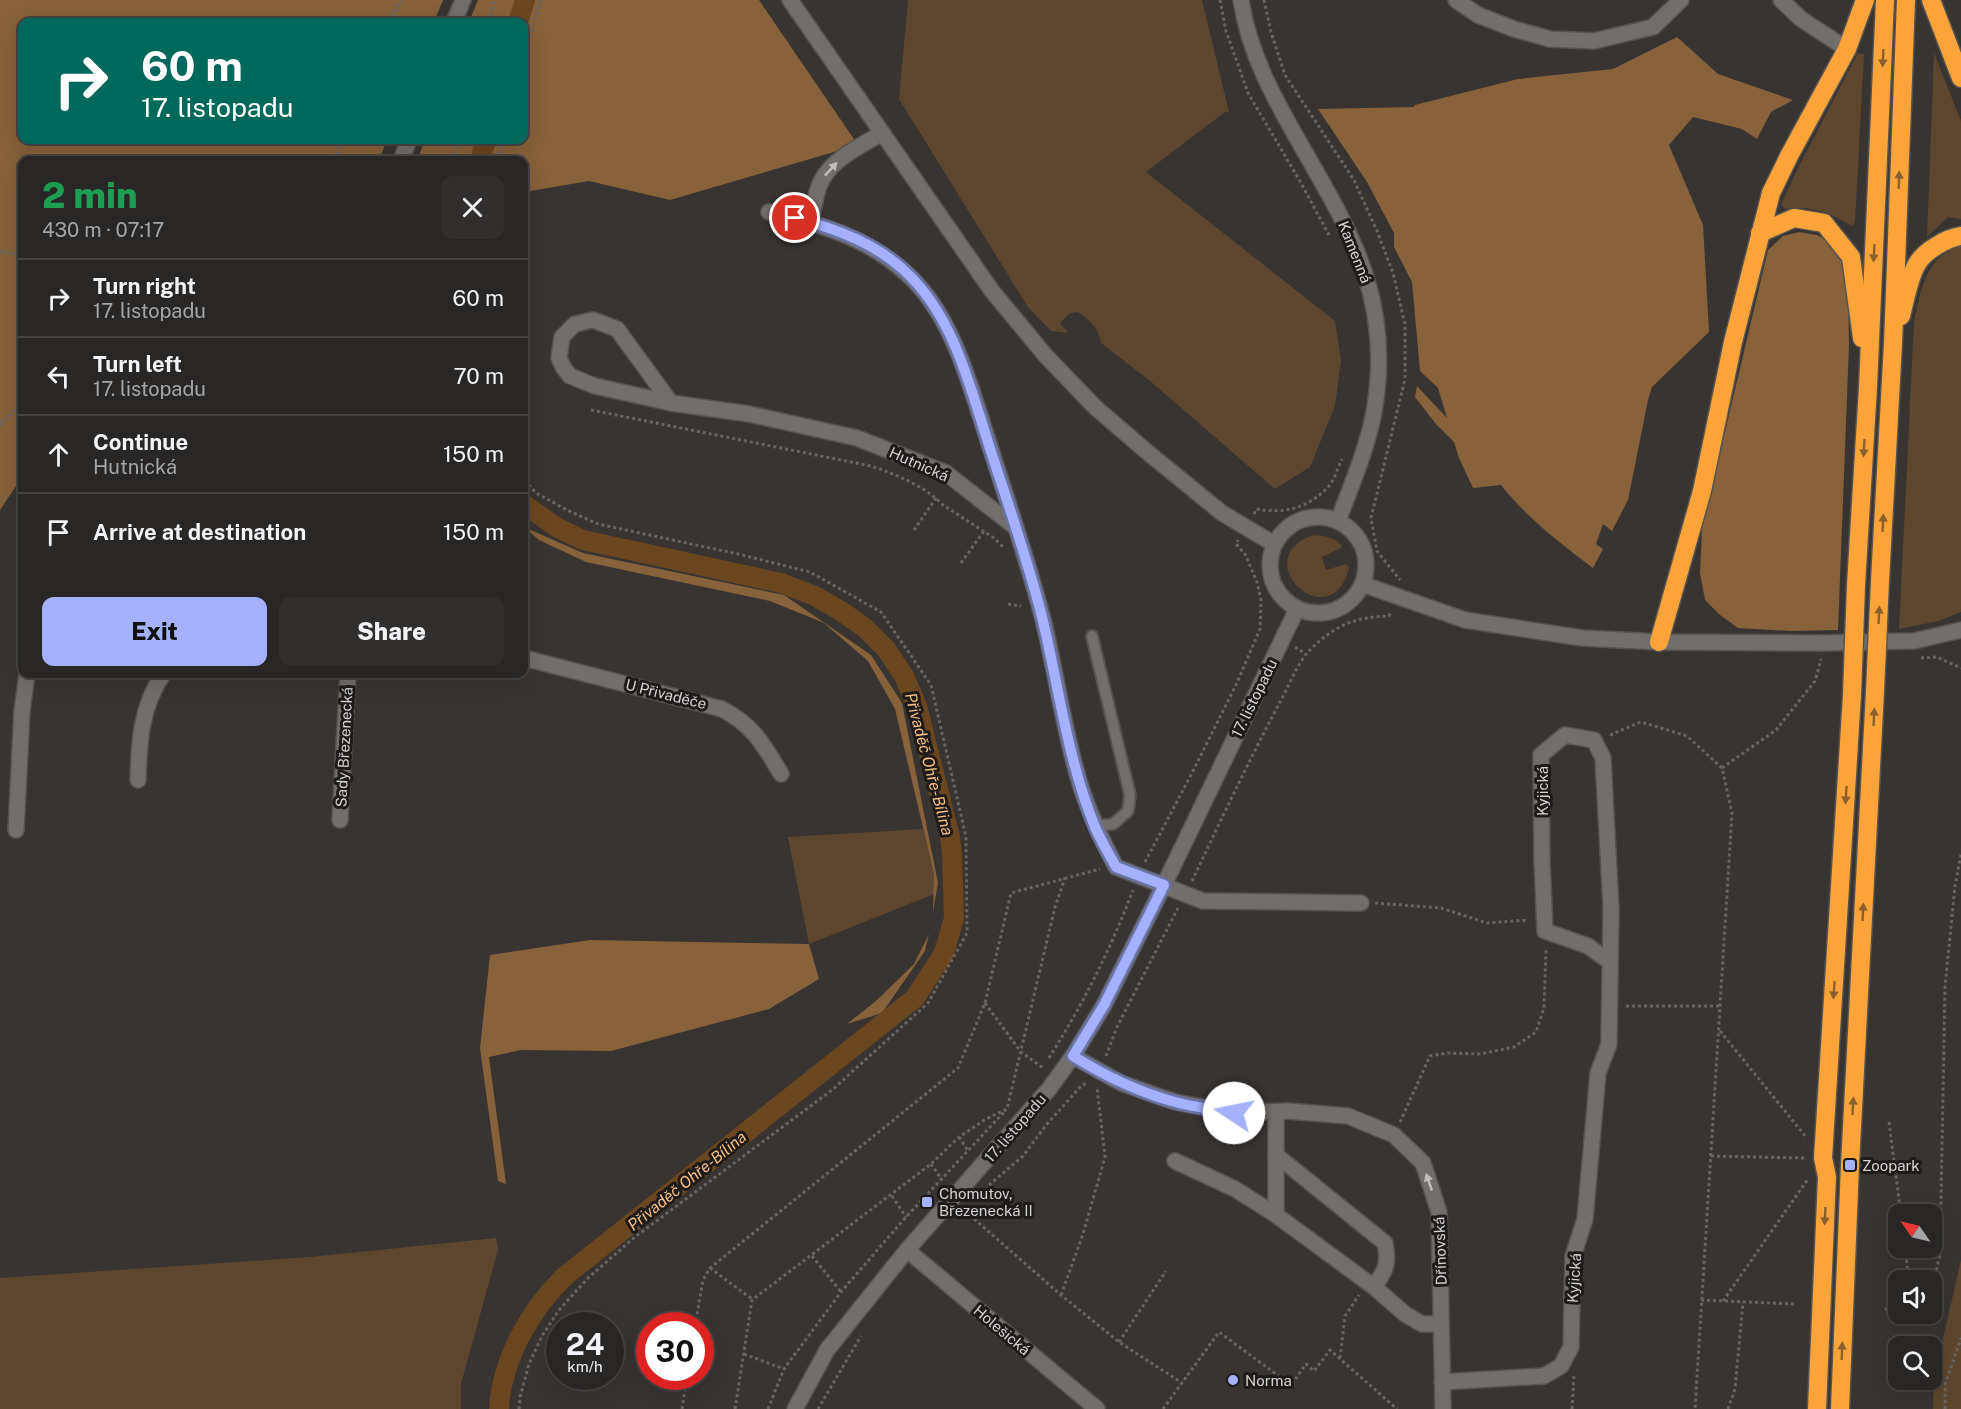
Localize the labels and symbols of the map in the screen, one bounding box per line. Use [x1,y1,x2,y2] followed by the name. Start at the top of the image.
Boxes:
[1878,49,1887,68] one-way arrow
[824,162,838,177] one-way arrow
[1895,170,1904,189] one-way arrow
[769,192,820,243] pin
[1335,218,1375,286] street label: Kamenná
[1869,244,1878,263] one-way arrow
[1860,439,1869,458] one-way arrow
[887,443,951,485] street label: Hutnická
[1879,513,1888,532] one-way arrow
[1874,606,1883,625] one-way arrow
[1228,656,1280,740] street label: 17. listopadu
[624,676,708,712] street label: U Přivaděče
[332,686,356,808] street label: Sady Březenecká
[901,691,957,837] water label: Přivaděč Ohře-Bílina
[1869,707,1878,726] one-way arrow
[1534,766,1551,816] street label: Kyjická
[1841,785,1851,804] one-way arrow
[1859,902,1868,921] one-way arrow
[1829,980,1838,999] one-way arrow
[1202,1081,1266,1145] position arrow
[981,1090,1049,1166] street label: 17. listopadu
[1849,1097,1858,1116] one-way arrow
[624,1127,750,1235] water label: Přivaděč Ohře-Bílina
[1862,1157,1920,1174] place label: Zoopark
[1843,1158,1857,1172] marker: Zoopark
[1424,1173,1433,1191] one-way arrow
[939,1185,1033,1219] place label: Chomutov, Březenecká II
[920,1195,934,1209] marker: Chomutov, Březenecká II
[1888,1204,1942,1258] north arrow
[1821,1207,1830,1226] one-way arrow
[1430,1216,1450,1286] street label: Dřínovská
[1564,1252,1584,1304] street label: Kyjická
[970,1302,1034,1358] street label: Holešická
[636,1312,714,1390] speed limit sign: 30
[1838,1341,1847,1360] one-way arrow
[1245,1372,1292,1389] place label: Norma
[1226,1373,1240,1387] marker: Norma

